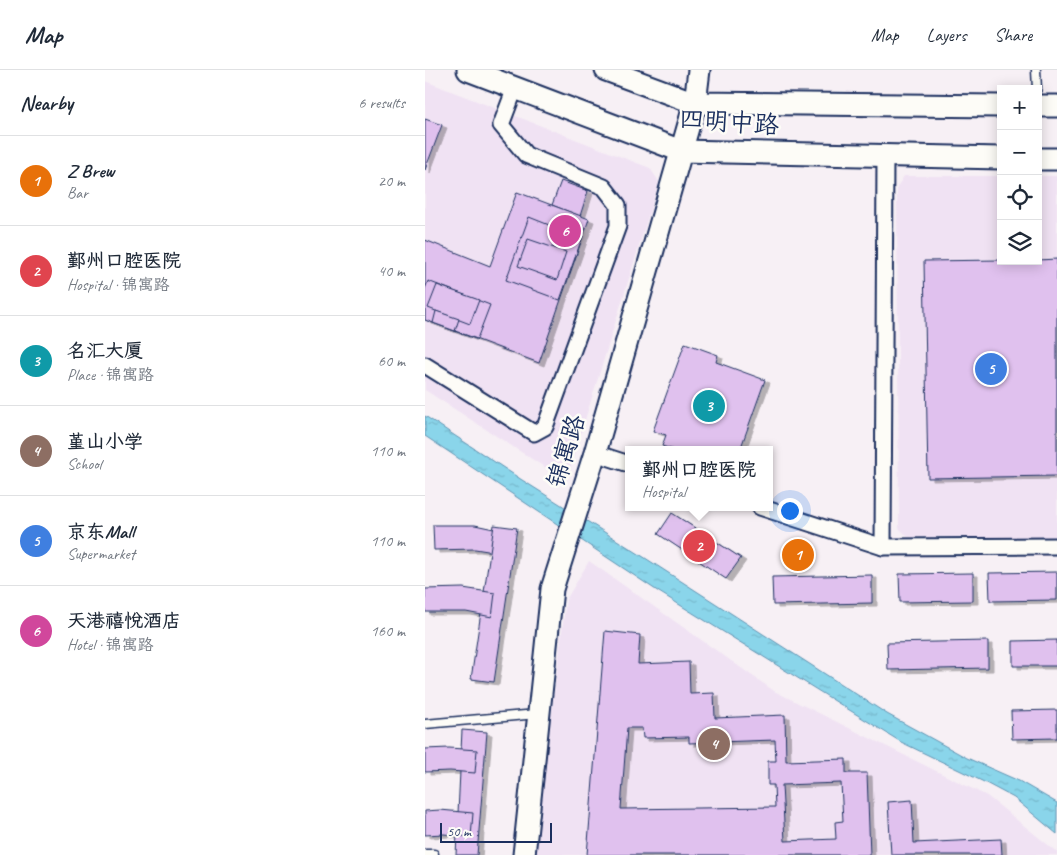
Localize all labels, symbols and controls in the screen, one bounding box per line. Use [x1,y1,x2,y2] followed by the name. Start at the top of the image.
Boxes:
[25,20,62,50] text: Map
[871,24,899,46] text: Map
[927,24,966,46] text: Layers
[994,24,1032,46] text: Share
[997,85,1042,265] map controls
[997,85,1042,130] button: +
[20,90,73,116] text: Nearby
[358,93,405,113] text: 6 results
[678,103,780,141] street label: 四明中路
[997,130,1042,175] button: −
[67,159,114,183] text: Z Brew
[32,171,40,191] text: 1
[378,171,405,191] text: 20 m
[997,175,1042,220] button: locate
[67,183,88,203] text: Bar
[549,212,581,250] pin: 6
[997,220,1042,265] button: layers
[67,249,181,273] text: 鄞州口腔医院
[32,261,40,281] text: 2
[378,261,405,281] text: 40 m
[67,275,169,295] text: Hospital · 锦寓路
[67,339,143,363] text: 名汇大厦
[975,350,1007,388] pin: 5
[32,351,40,371] text: 3
[378,351,405,371] text: 60 m
[67,365,154,385] text: Place · 锦寓路
[693,387,725,425] pin: 3
[540,410,592,492] street label: 锦寓路
[67,430,143,454] text: 堇山小学
[32,441,40,461] text: 4
[371,441,405,461] text: 110 m
[625,446,773,511] popup
[67,454,101,474] text: School
[642,458,756,482] text: 鄞州口腔医院
[642,482,686,502] text: Hospital
[777,498,803,524] your location
[67,520,134,544] text: 京东Mall
[683,527,715,565] pin: 2
[33,531,39,551] text: 5
[371,531,405,551] text: 110 m
[782,536,814,574] pin: 1
[67,544,135,564] text: Supermarket
[67,609,181,633] text: 天港禧悦酒店
[32,621,40,641] text: 6
[371,621,405,641] text: 160 m
[67,635,154,655] text: Hotel · 锦寓路
[698,725,730,763] pin: 4
[440,820,553,843] scale bar
[447,823,471,840] text: 50 m

